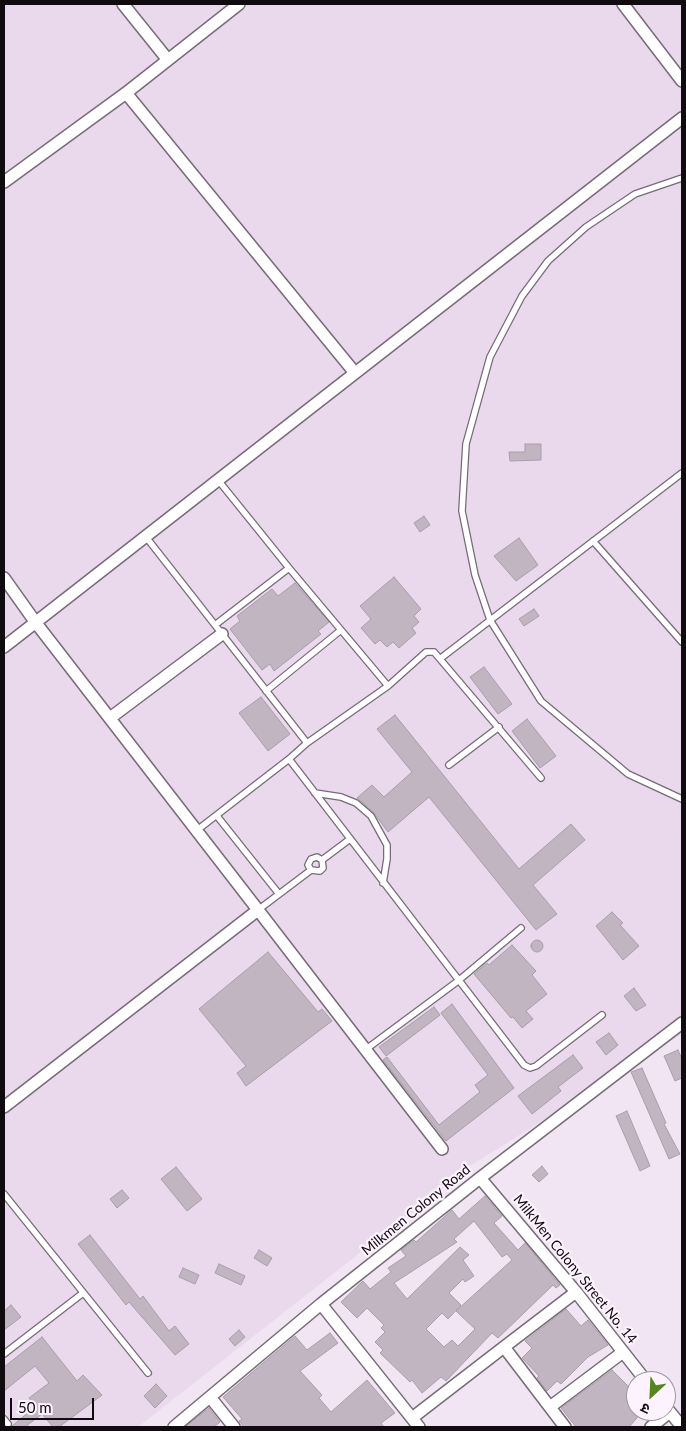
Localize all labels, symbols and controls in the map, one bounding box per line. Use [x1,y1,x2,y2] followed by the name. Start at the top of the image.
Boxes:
[358,1161,474,1259] street label: Milkmen Colony Road
[510,1191,640,1347] street label: MilkMen Colony Street No. 14
[626,1371,676,1421] north arrow
[12,1388,96,1420] scale bar
[18,1398,52,1416] text: 50 m
[638,1400,652,1419] text: उ

